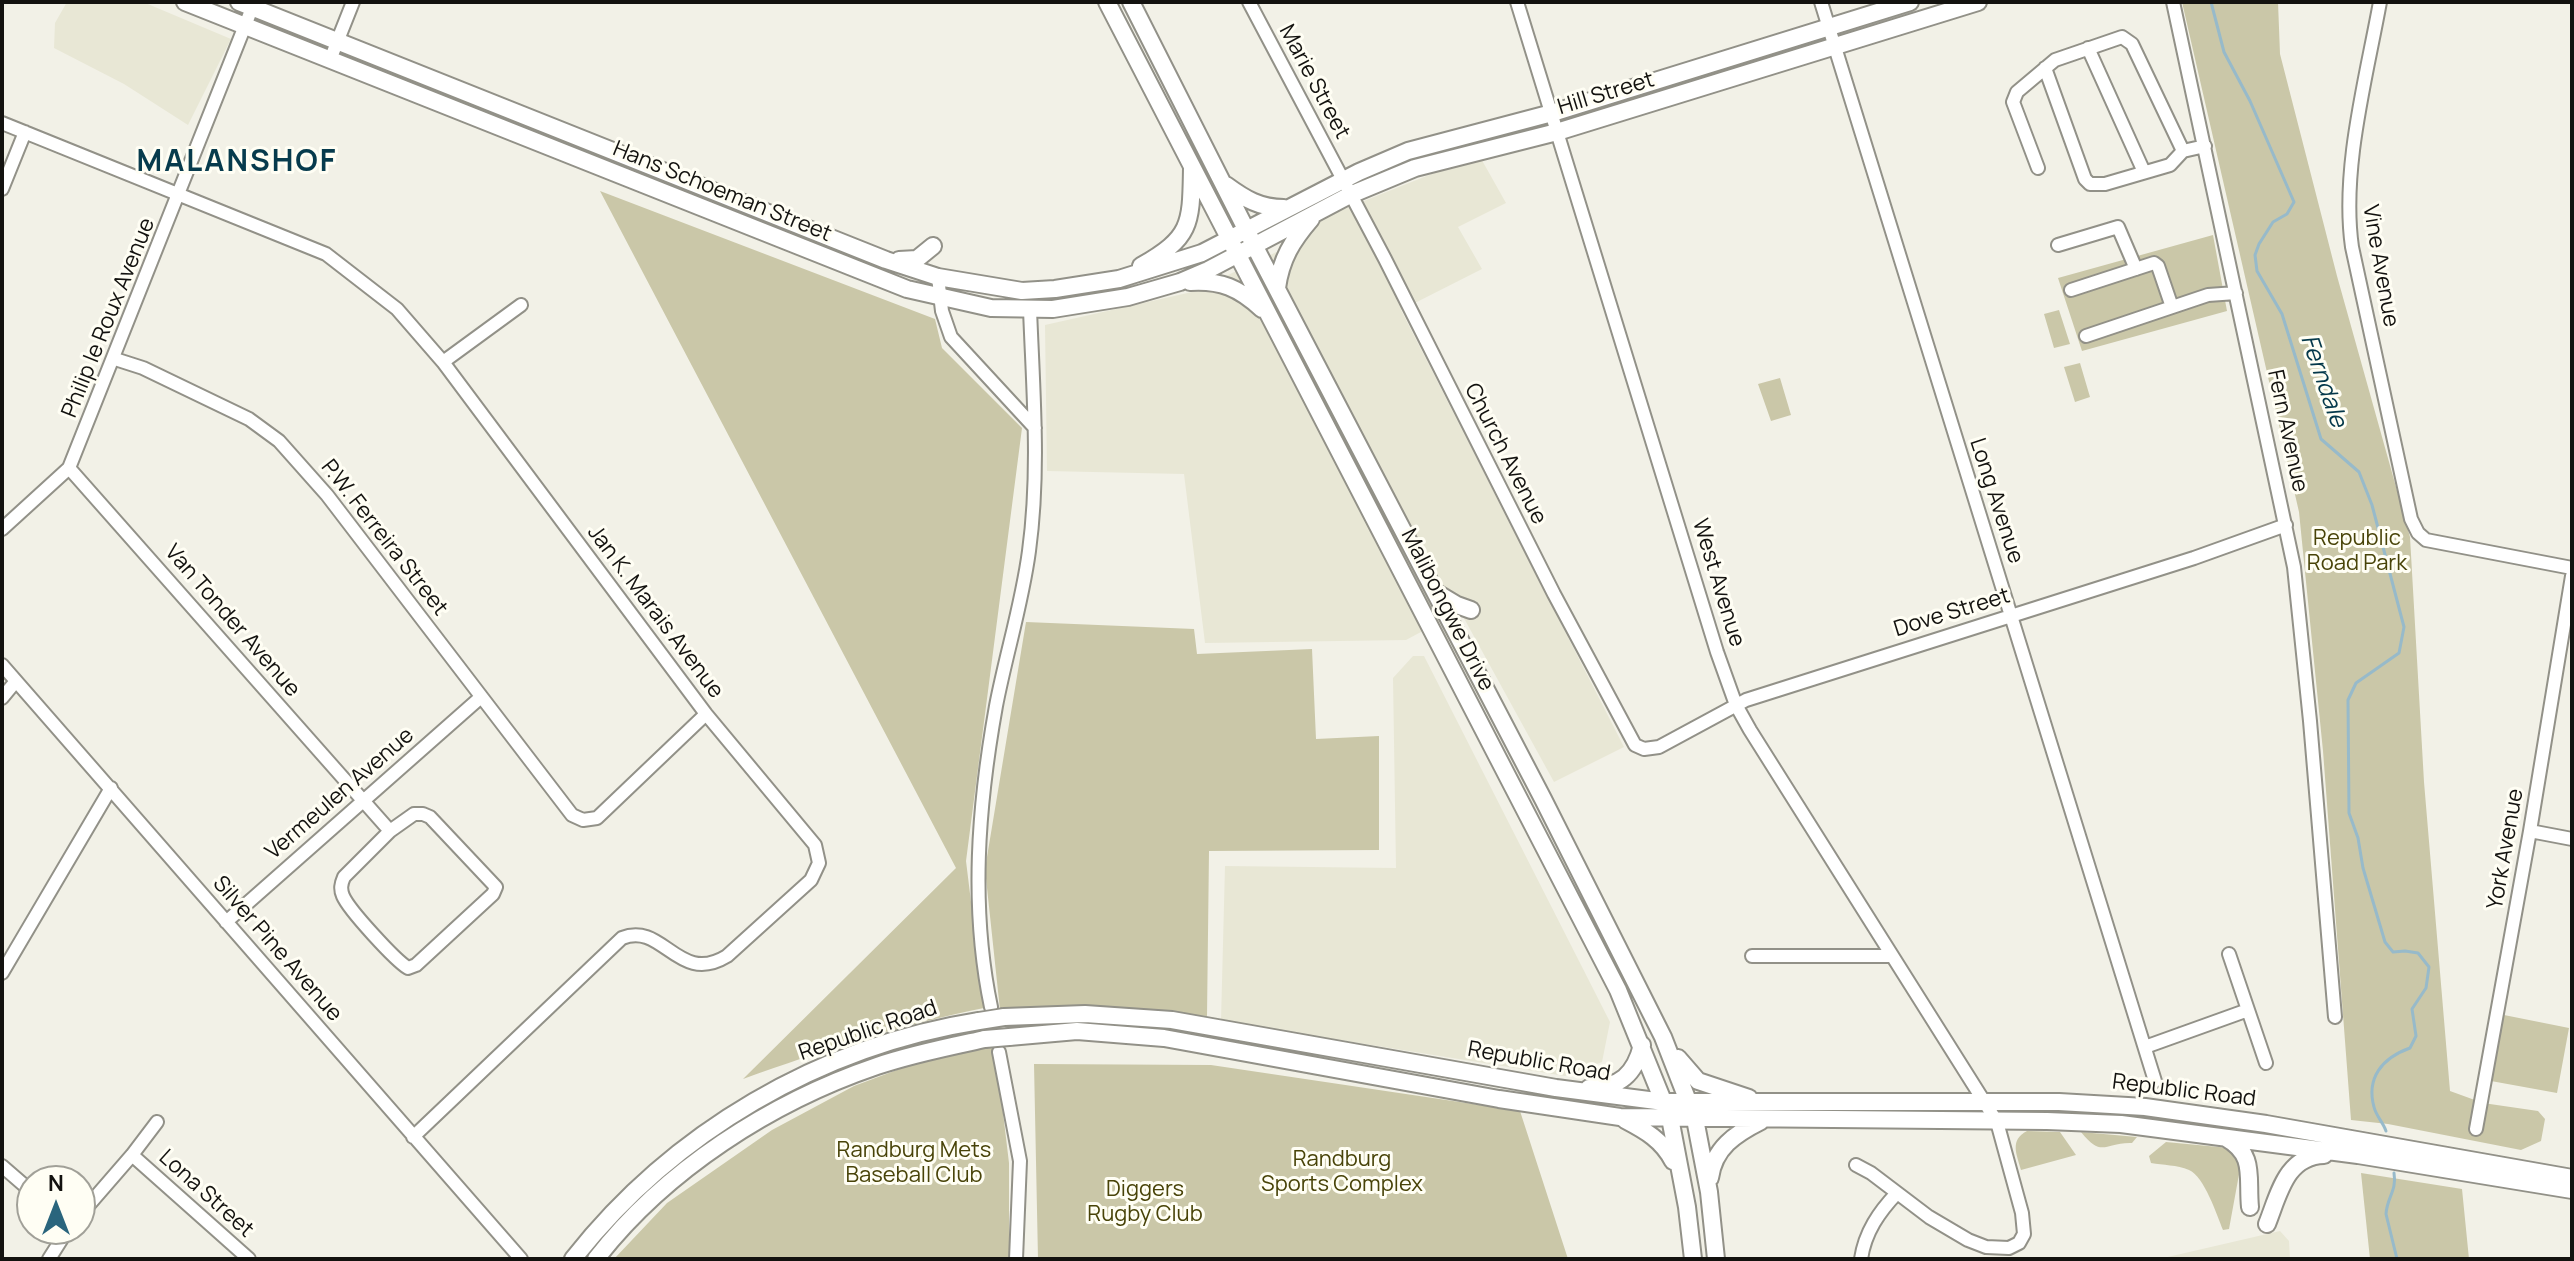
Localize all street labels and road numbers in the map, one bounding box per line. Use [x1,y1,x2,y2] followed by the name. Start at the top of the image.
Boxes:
[1273,20,1355,144] street label: Marie Street
[1555,67,1657,121] street label: Hill Street
[609,136,835,248] street label: Hans Schoeman Street
[2356,203,2404,329] street label: Vine Avenue
[57,214,161,422] street label: Philip le Roux Avenue
[2261,367,2313,495] street label: Fern Avenue
[1458,379,1552,529] street label: Church Avenue
[1963,435,2029,567] street label: Long Avenue
[315,455,453,621] street label: P.W. Ferreira Street
[1686,516,1750,650] street label: West Avenue
[581,520,729,704] street label: Jan K. Marais Avenue
[1395,525,1499,695] street label: Malibongwe Drive
[159,540,305,702] street label: Van Tonder Avenue
[1891,583,2013,643] street label: Dove Street
[261,722,419,866] street label: Vermeulen Avenue
[2482,787,2530,911] street label: York Avenue
[207,871,347,1027] street label: Silver Pine Avenue
[795,995,941,1067] street label: Republic Road
[1466,1036,1612,1088] street label: Republic Road
[2111,1069,2257,1113] street label: Republic Road
[153,1145,259,1243] street label: Lona Street

